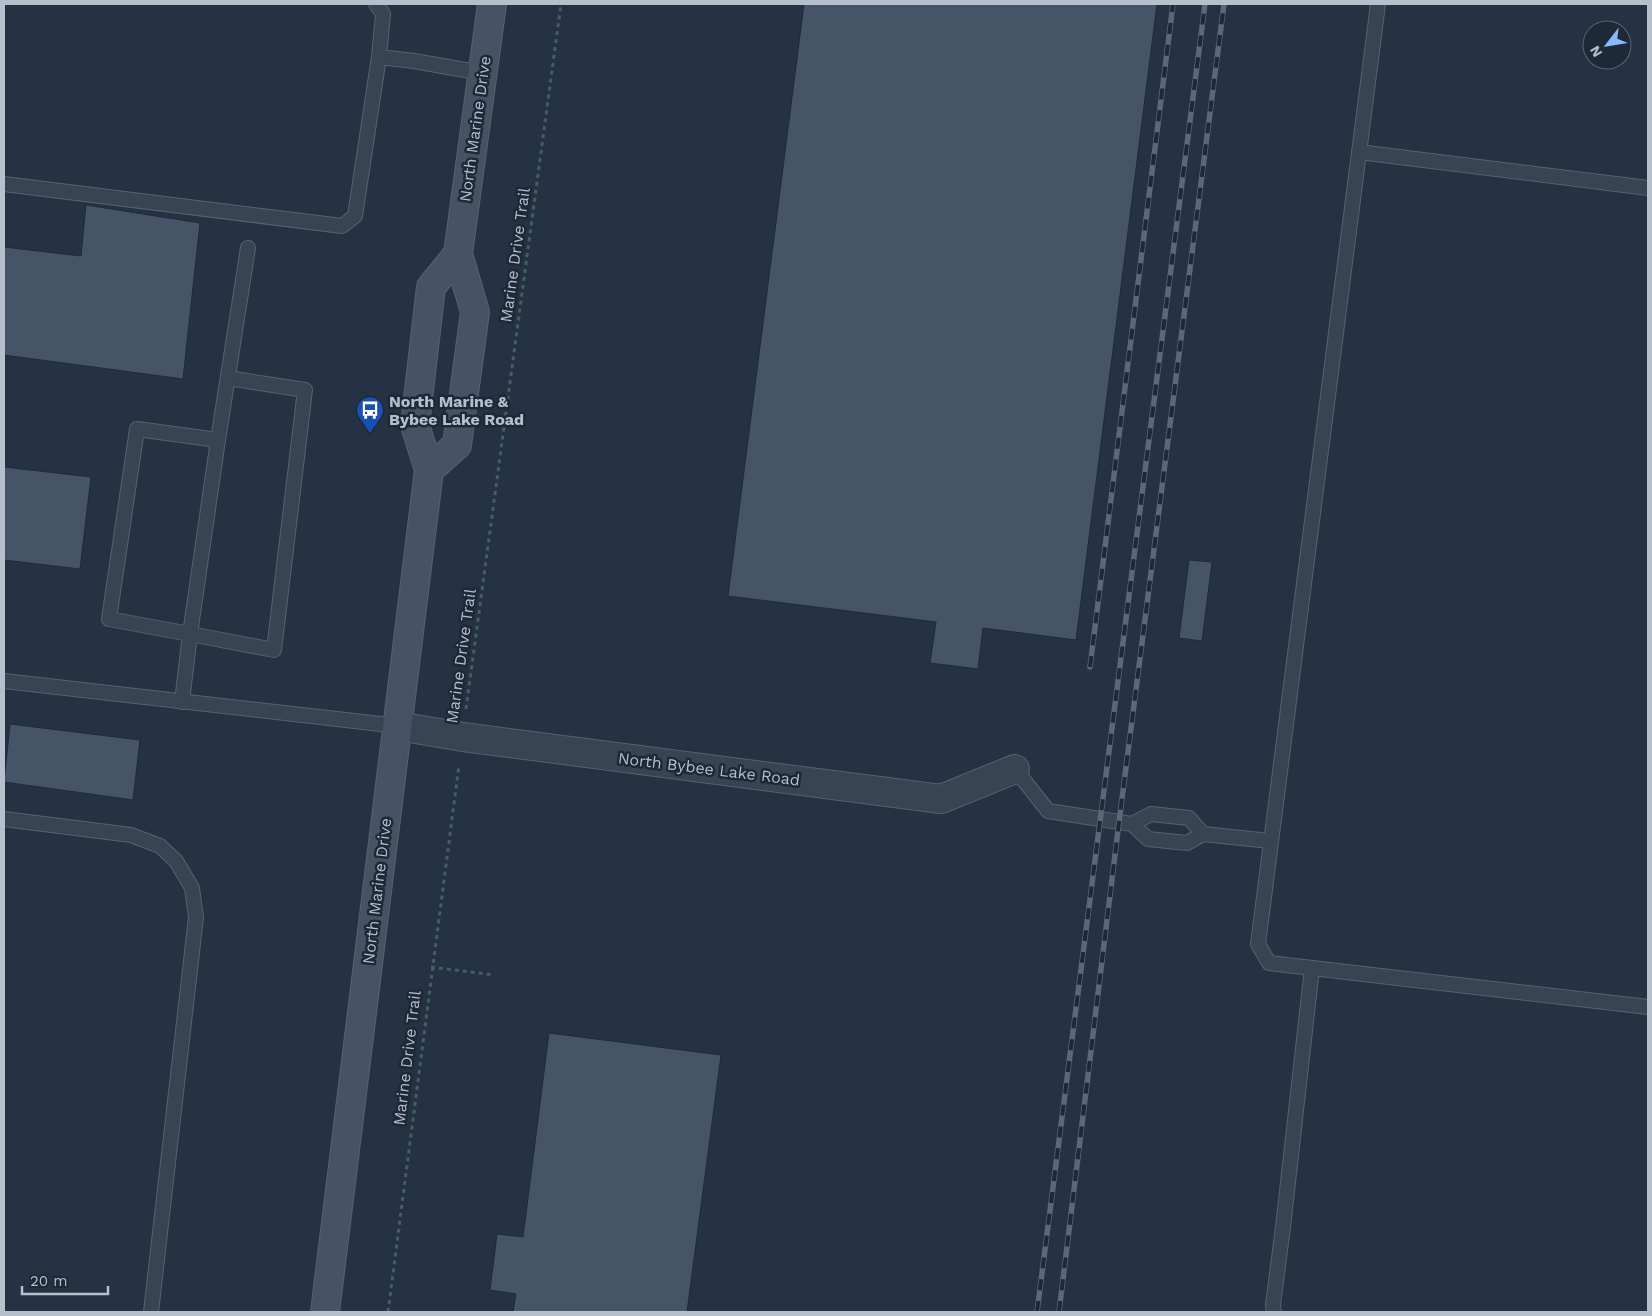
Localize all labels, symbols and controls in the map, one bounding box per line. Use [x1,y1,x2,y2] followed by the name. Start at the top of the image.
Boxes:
[1582,20,1632,70] north arrow
[1586,43,1605,60] text: N
[455,55,495,203] street label: North Marine Drive
[496,186,534,324] street label: Marine Drive Trail
[389,392,524,429] place label: North Marine & Bybee Lake Road
[355,395,385,434] bus stop icon: North Marine & Bybee Lake Road
[442,587,480,725] street label: Marine Drive Trail
[617,748,801,790] street label: North Bybee Lake Road
[359,817,395,965] street label: North Marine Drive
[389,989,425,1127] street label: Marine Drive Trail
[22,1264,109,1296] scale bar
[30,1272,68,1290] text: 20 m

